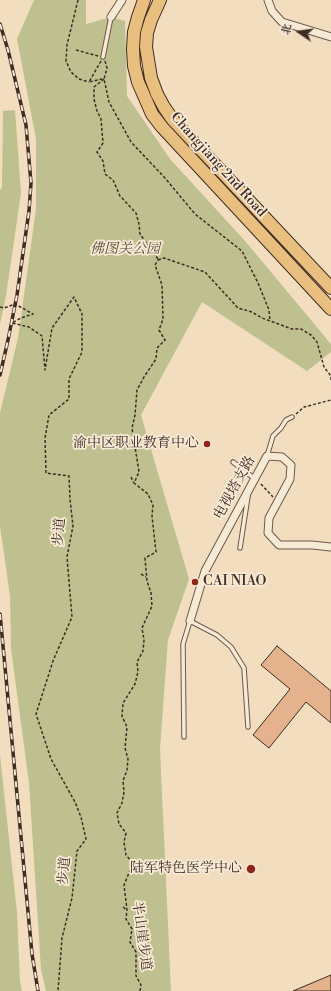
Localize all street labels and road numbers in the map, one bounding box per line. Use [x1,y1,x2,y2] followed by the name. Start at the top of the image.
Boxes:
[167,109,269,221] street label: Changjiang 2nd Road
[211,453,259,523] street label: 电视塔支路
[50,517,70,547] street label: 步道
[55,856,75,886] street label: 步道
[128,900,154,972] street label: 半山崖步道

